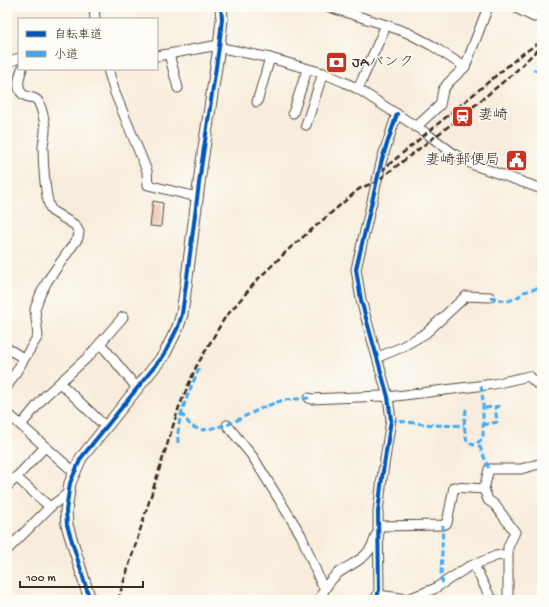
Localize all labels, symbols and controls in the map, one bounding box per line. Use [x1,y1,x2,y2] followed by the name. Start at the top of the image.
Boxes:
[18,18,158,70] legend
[54,28,102,43] text: 自転車道
[54,48,78,63] text: 小道
[323,50,349,76] bank icon: JAバンク
[352,54,414,72] place label: JAバンク
[449,103,475,129] station icon: 妻崎
[478,106,508,125] place label: 妻崎
[503,148,529,174] public building icon: 妻崎郵便局
[425,151,500,170] place label: 妻崎郵便局
[20,563,143,589] scale bar
[25,572,56,586] text: 100 m

